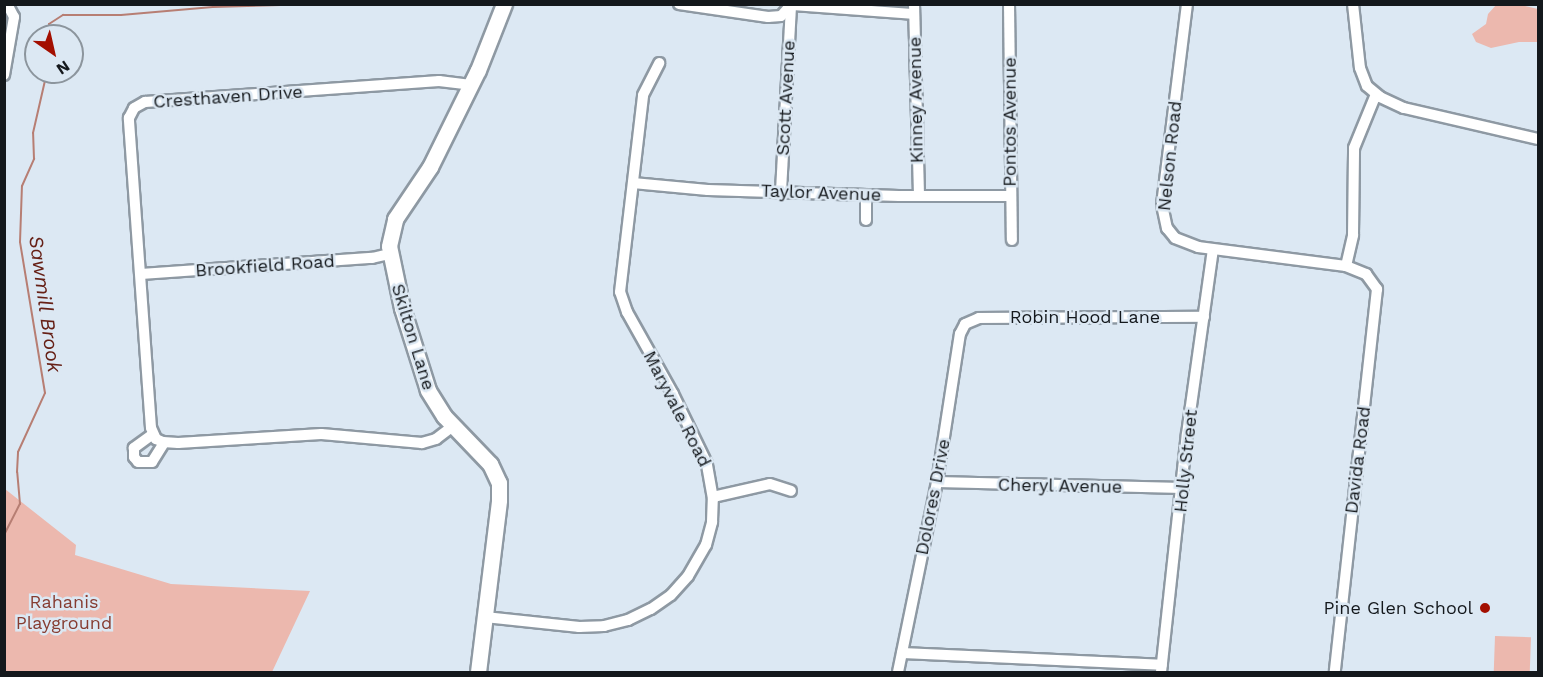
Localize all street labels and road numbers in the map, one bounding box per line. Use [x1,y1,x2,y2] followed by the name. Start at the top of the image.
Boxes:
[904,36,928,164] street label: Kinney Avenue
[772,40,800,156] street label: Scott Avenue
[999,57,1021,187] street label: Pontos Avenue
[153,81,303,113] street label: Cresthaven Drive
[1153,100,1187,212] street label: Nelson Road
[760,180,882,206] street label: Taylor Avenue
[195,250,335,282] street label: Brookfield Road
[387,281,439,393] street label: Skilton Lane
[1010,306,1160,328] street label: Robin Hood Lane
[638,347,716,471] street label: Maryvale Road
[1341,405,1375,515] street label: Davida Road
[1170,408,1202,514] street label: Holly Street
[911,437,955,557] street label: Dolores Drive
[997,474,1123,498] street label: Cheryl Avenue

